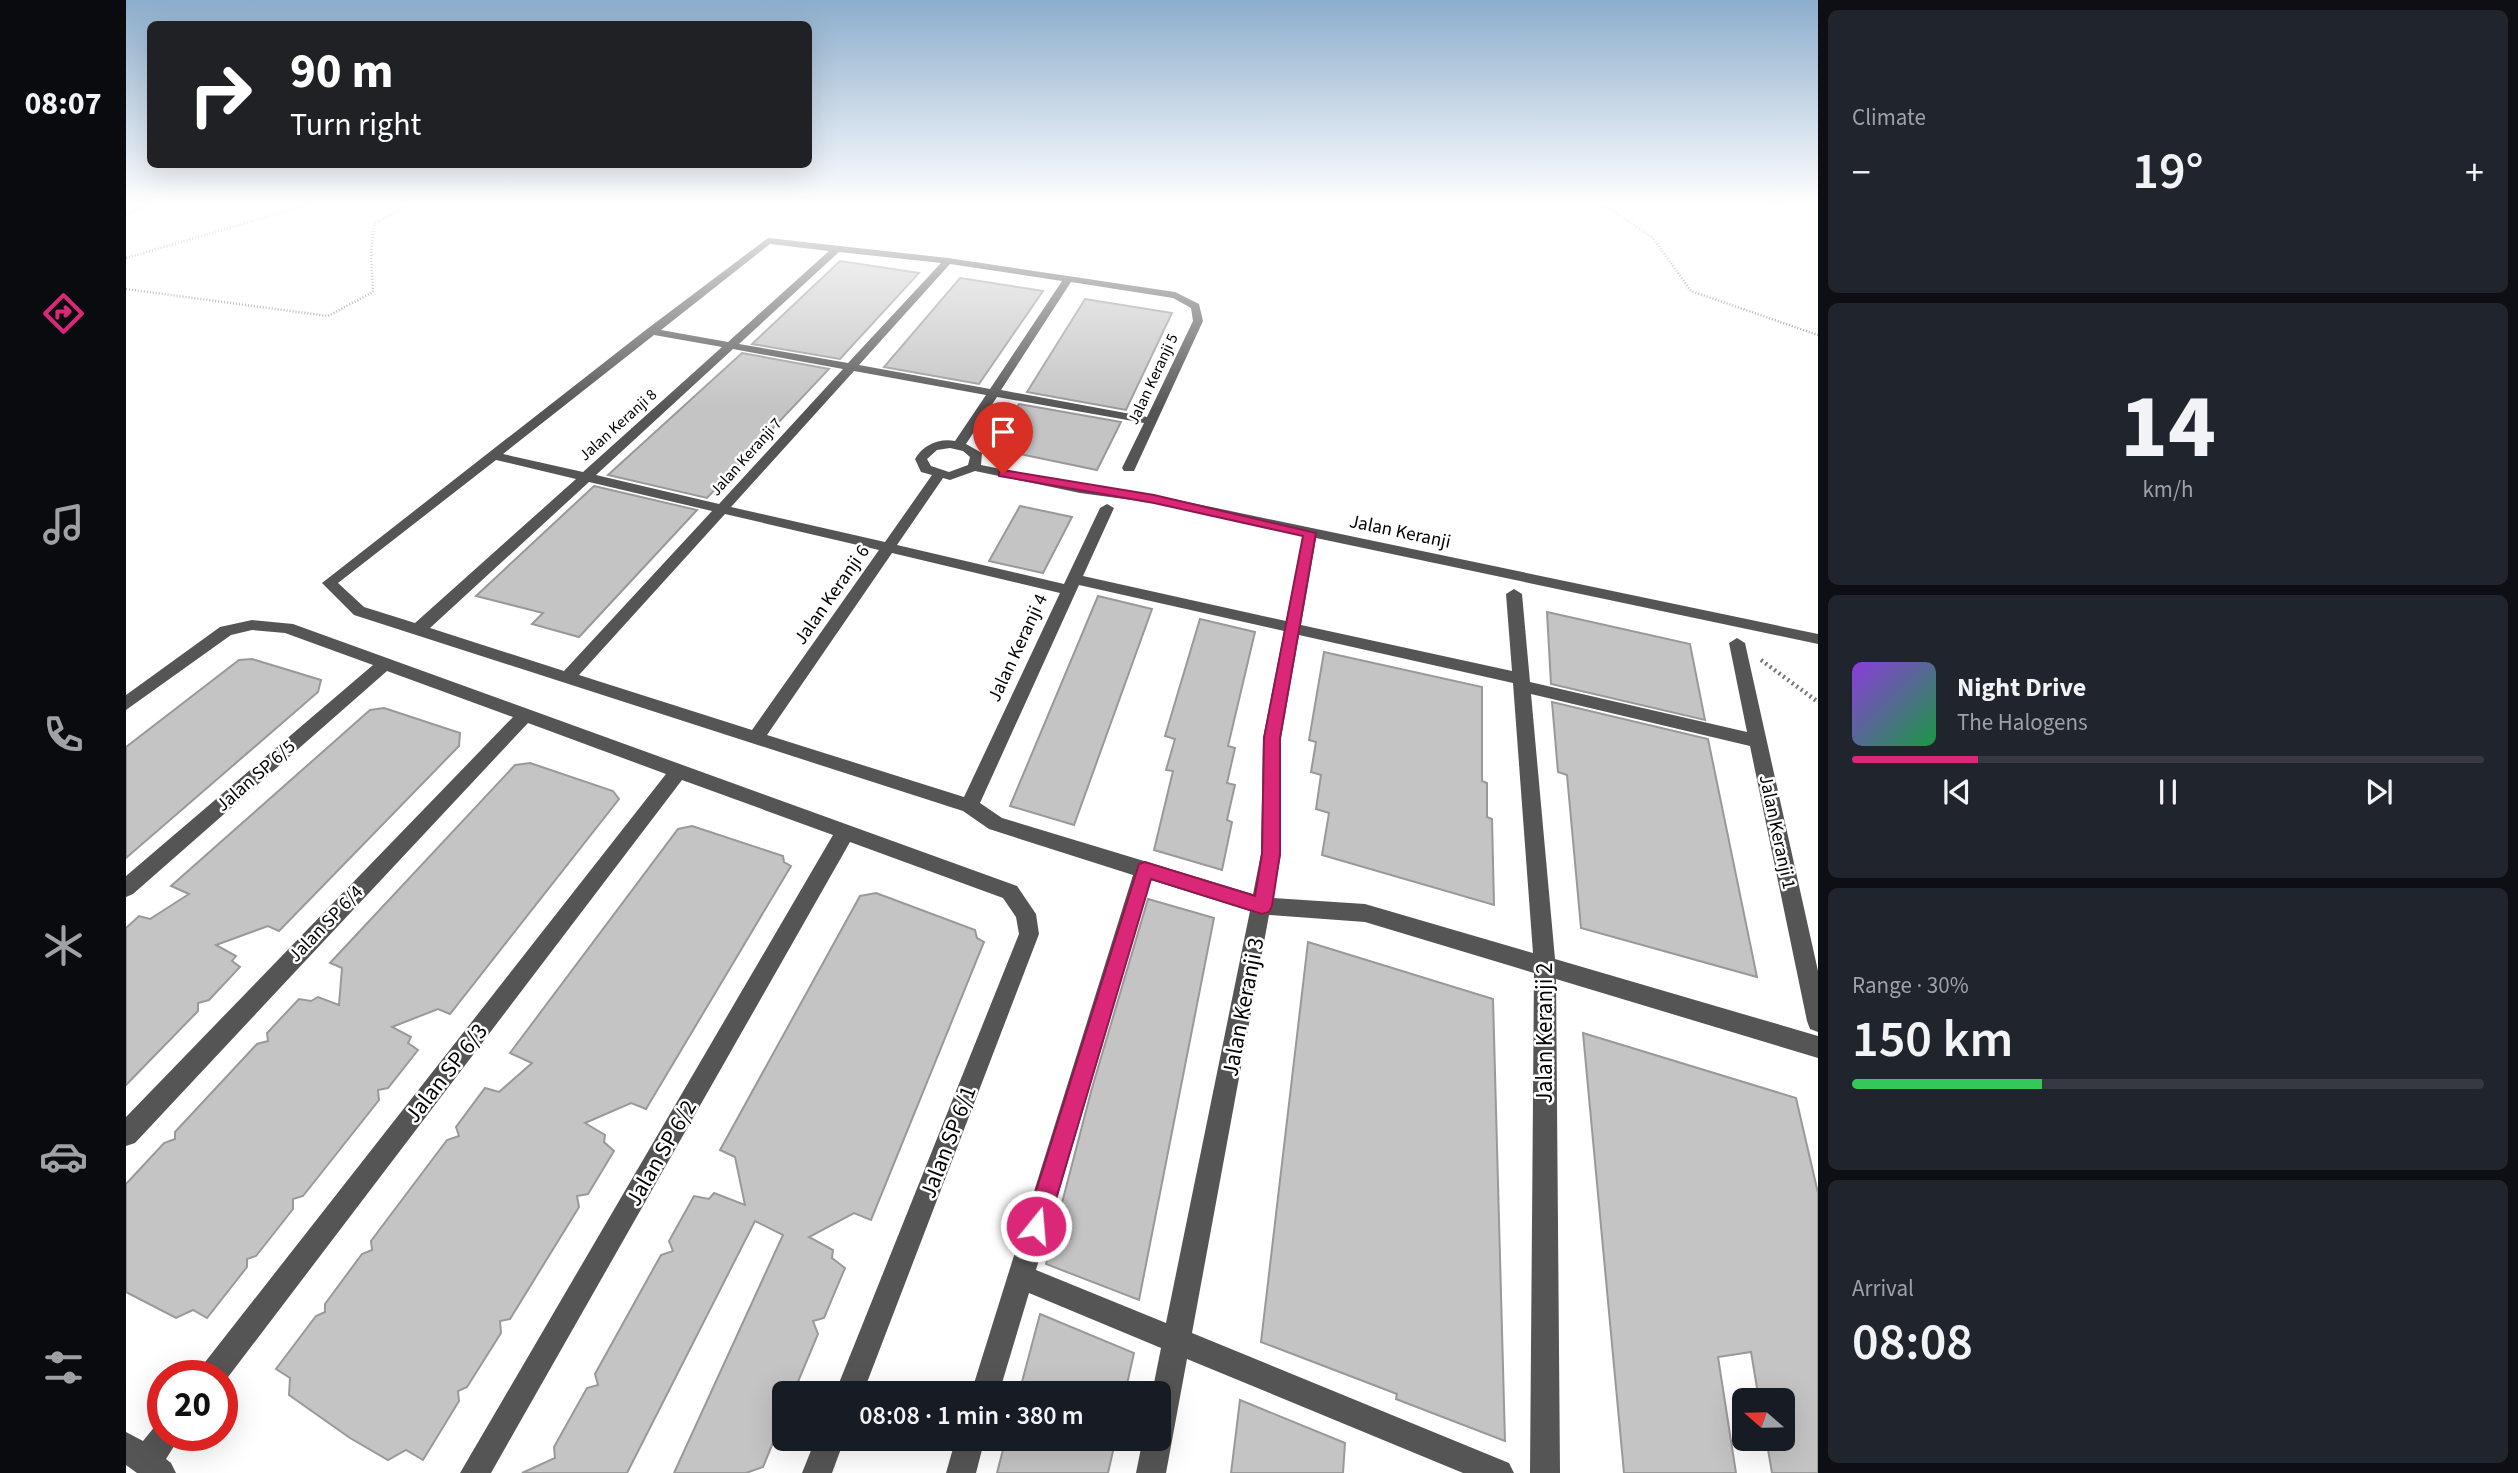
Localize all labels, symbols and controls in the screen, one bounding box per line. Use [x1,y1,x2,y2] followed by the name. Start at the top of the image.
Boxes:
[290,37,394,107] text: 90 m
[175,49,266,140] icon: right
[24,81,102,127] text: 08:07
[1852,101,1926,134] text: Climate
[290,102,421,148] text: Turn right
[2132,135,2204,209] text: 19°
[1852,146,1871,200] text: −
[2465,146,2484,200] text: +
[39,289,88,338] icon: directions
[1122,330,1184,428] street label: Jalan Keranji 5
[2120,363,2216,492] text: 14
[574,384,662,466] street label: Jalan Keranji 8
[973,402,1033,474] pin
[705,413,787,501] street label: Jalan Keranji 7
[984,413,1022,451] icon: arrive
[2142,473,2194,506] text: km/h
[39,500,88,549] icon: music
[1347,508,1453,556] street label: Jalan Keranji
[788,540,876,650] street label: Jalan Keranji 6
[981,590,1055,706] street label: Jalan Keranji 4
[1957,669,2086,706] text: Night Drive
[1957,706,2088,739] text: The Halogens
[39,710,88,759] icon: phone
[210,734,302,818] street label: Jalan SP 6/5
[1752,772,1802,892] street label: Jalan Keranji 1
[1938,773,1976,811] icon: previous
[2149,773,2187,811] icon: pause
[2360,773,2398,811] icon: next
[282,880,370,968] street label: Jalan SP 6/4
[39,921,88,970] icon: climate
[1213,935,1273,1079] street label: Jalan Keranji 3
[1528,963,1561,1103] street label: Jalan Keranji 2
[1852,969,1969,1002] text: Range · 30%
[1852,1003,2013,1077] text: 150 km
[397,1016,495,1130] street label: Jalan SP 6/3
[911,1081,985,1203] street label: Jalan SP 6/1
[617,1094,705,1212] street label: Jalan SP 6/2
[39,1132,88,1181] icon: car
[999,1189,1073,1263] position arrow
[1852,1272,1914,1305] text: Arrival
[1852,1306,1973,1380] text: 08:08
[39,1343,88,1392] icon: filters
[147,1360,238,1451] speed limit sign: 20
[1732,1388,1796,1451] north arrow
[1732,1388,1795,1451] map controls
[859,1397,1084,1434] text: 08:08 · 1 min · 380 m

